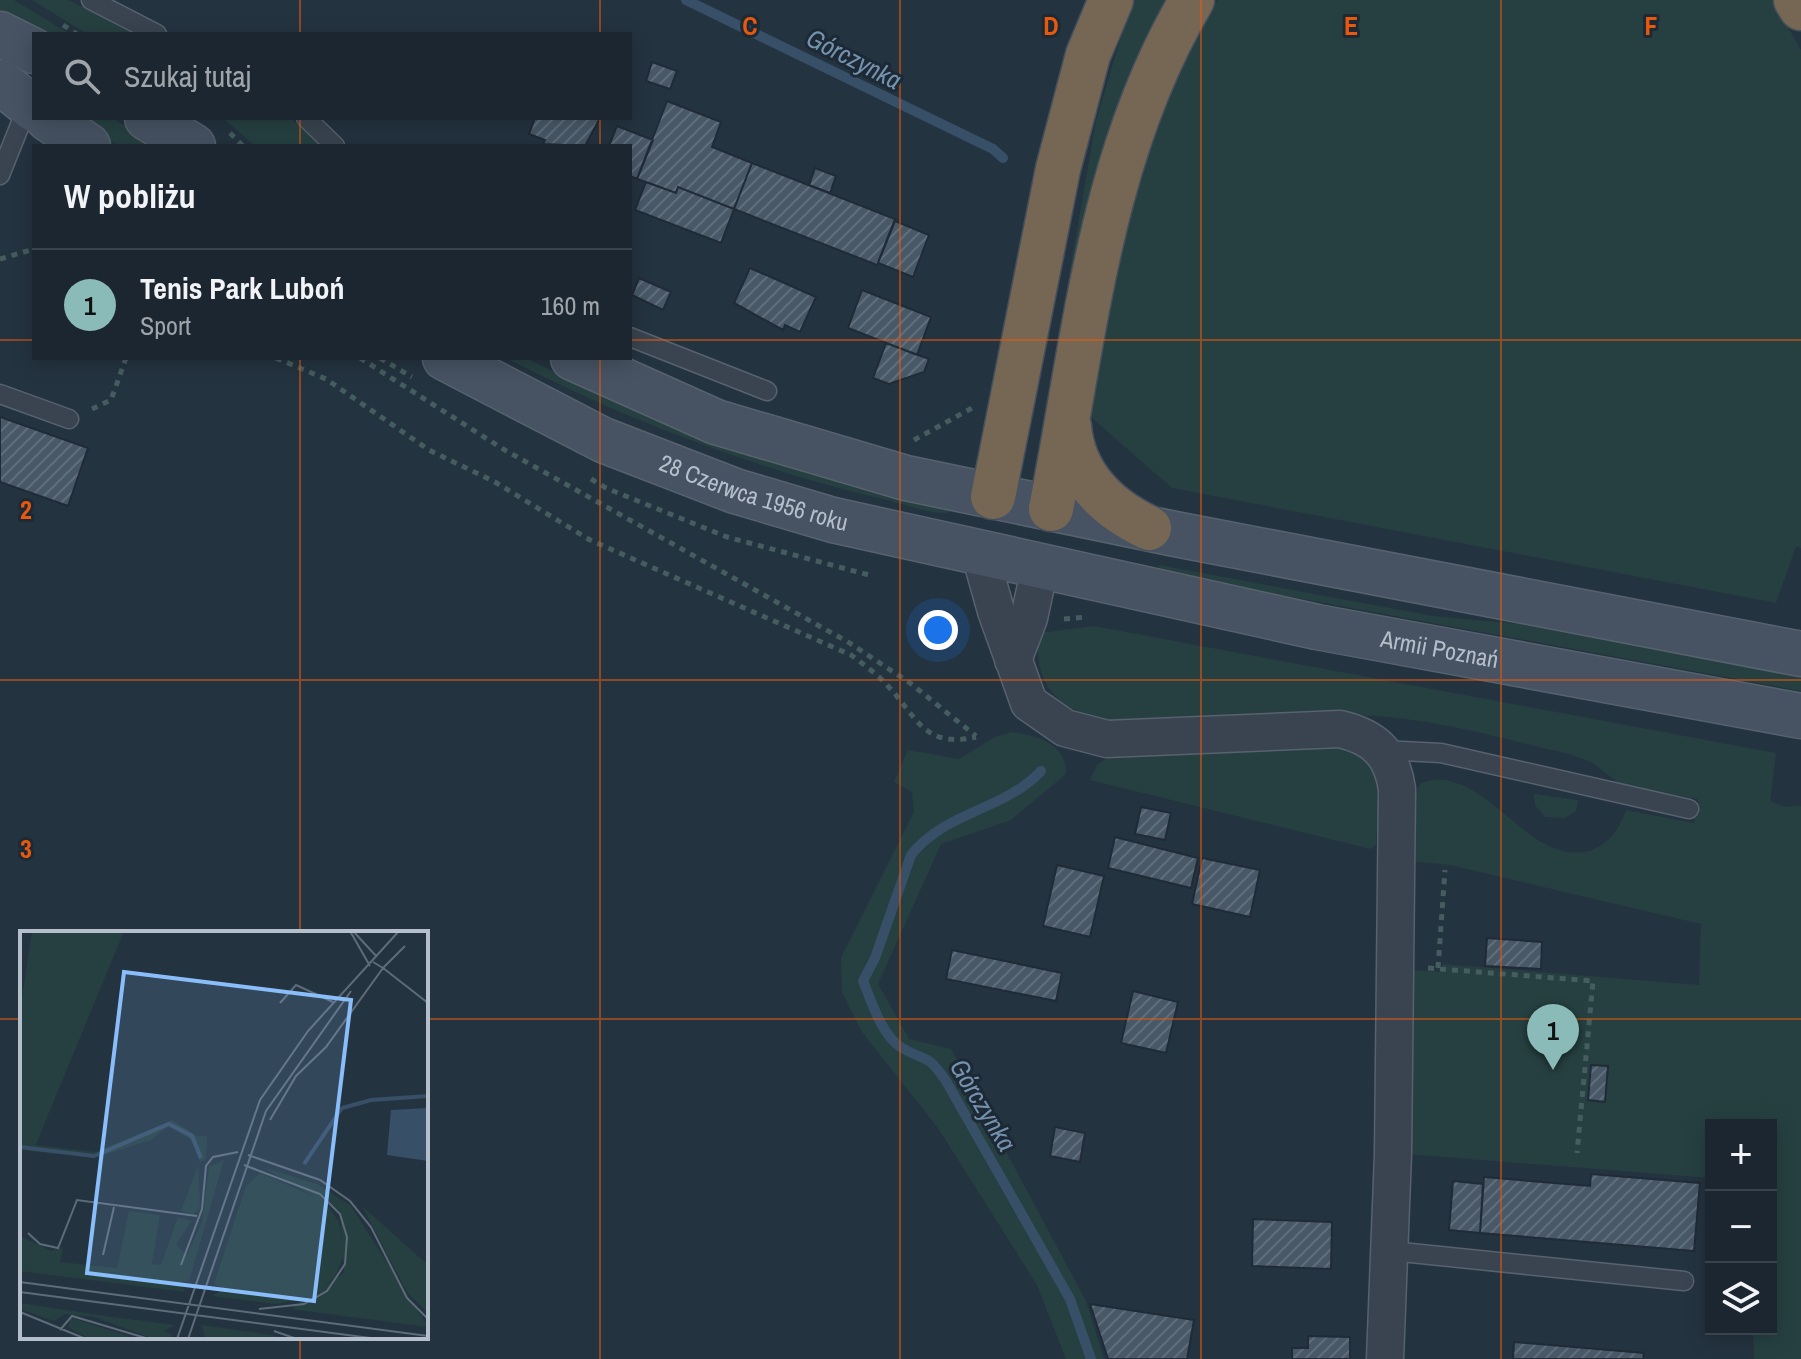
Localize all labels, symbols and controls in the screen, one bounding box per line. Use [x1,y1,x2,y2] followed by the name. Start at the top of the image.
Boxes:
[742,8,758,43] text: C
[1043,8,1059,43] text: D
[1344,8,1358,43] text: E
[1644,8,1658,43] text: F
[801,20,908,97] water label: Górczynka
[32,32,632,120] search box
[60,54,104,98] icon: search
[124,56,251,96] text: Szukaj tutaj
[64,173,196,219] text: W pobliżu
[140,268,345,308] text: Tenis Park Luboń
[84,288,96,323] text: 1
[541,288,600,323] text: 160 m
[140,308,191,343] text: Sport
[655,446,851,538] street label: 28 Czerwca 1956 roku
[20,492,32,527] text: 2
[918,610,958,650] your location
[1377,622,1501,675] street label: Armii Poznań
[20,831,32,866] text: 3
[20,931,428,1339] inset map
[1527,1004,1579,1070] pin: 1
[942,1052,1025,1158] water label: Górczynka
[1705,1119,1777,1335] map controls
[1705,1119,1777,1191] button: +
[1705,1191,1777,1263] button: −
[1705,1263,1777,1335] button: layers

